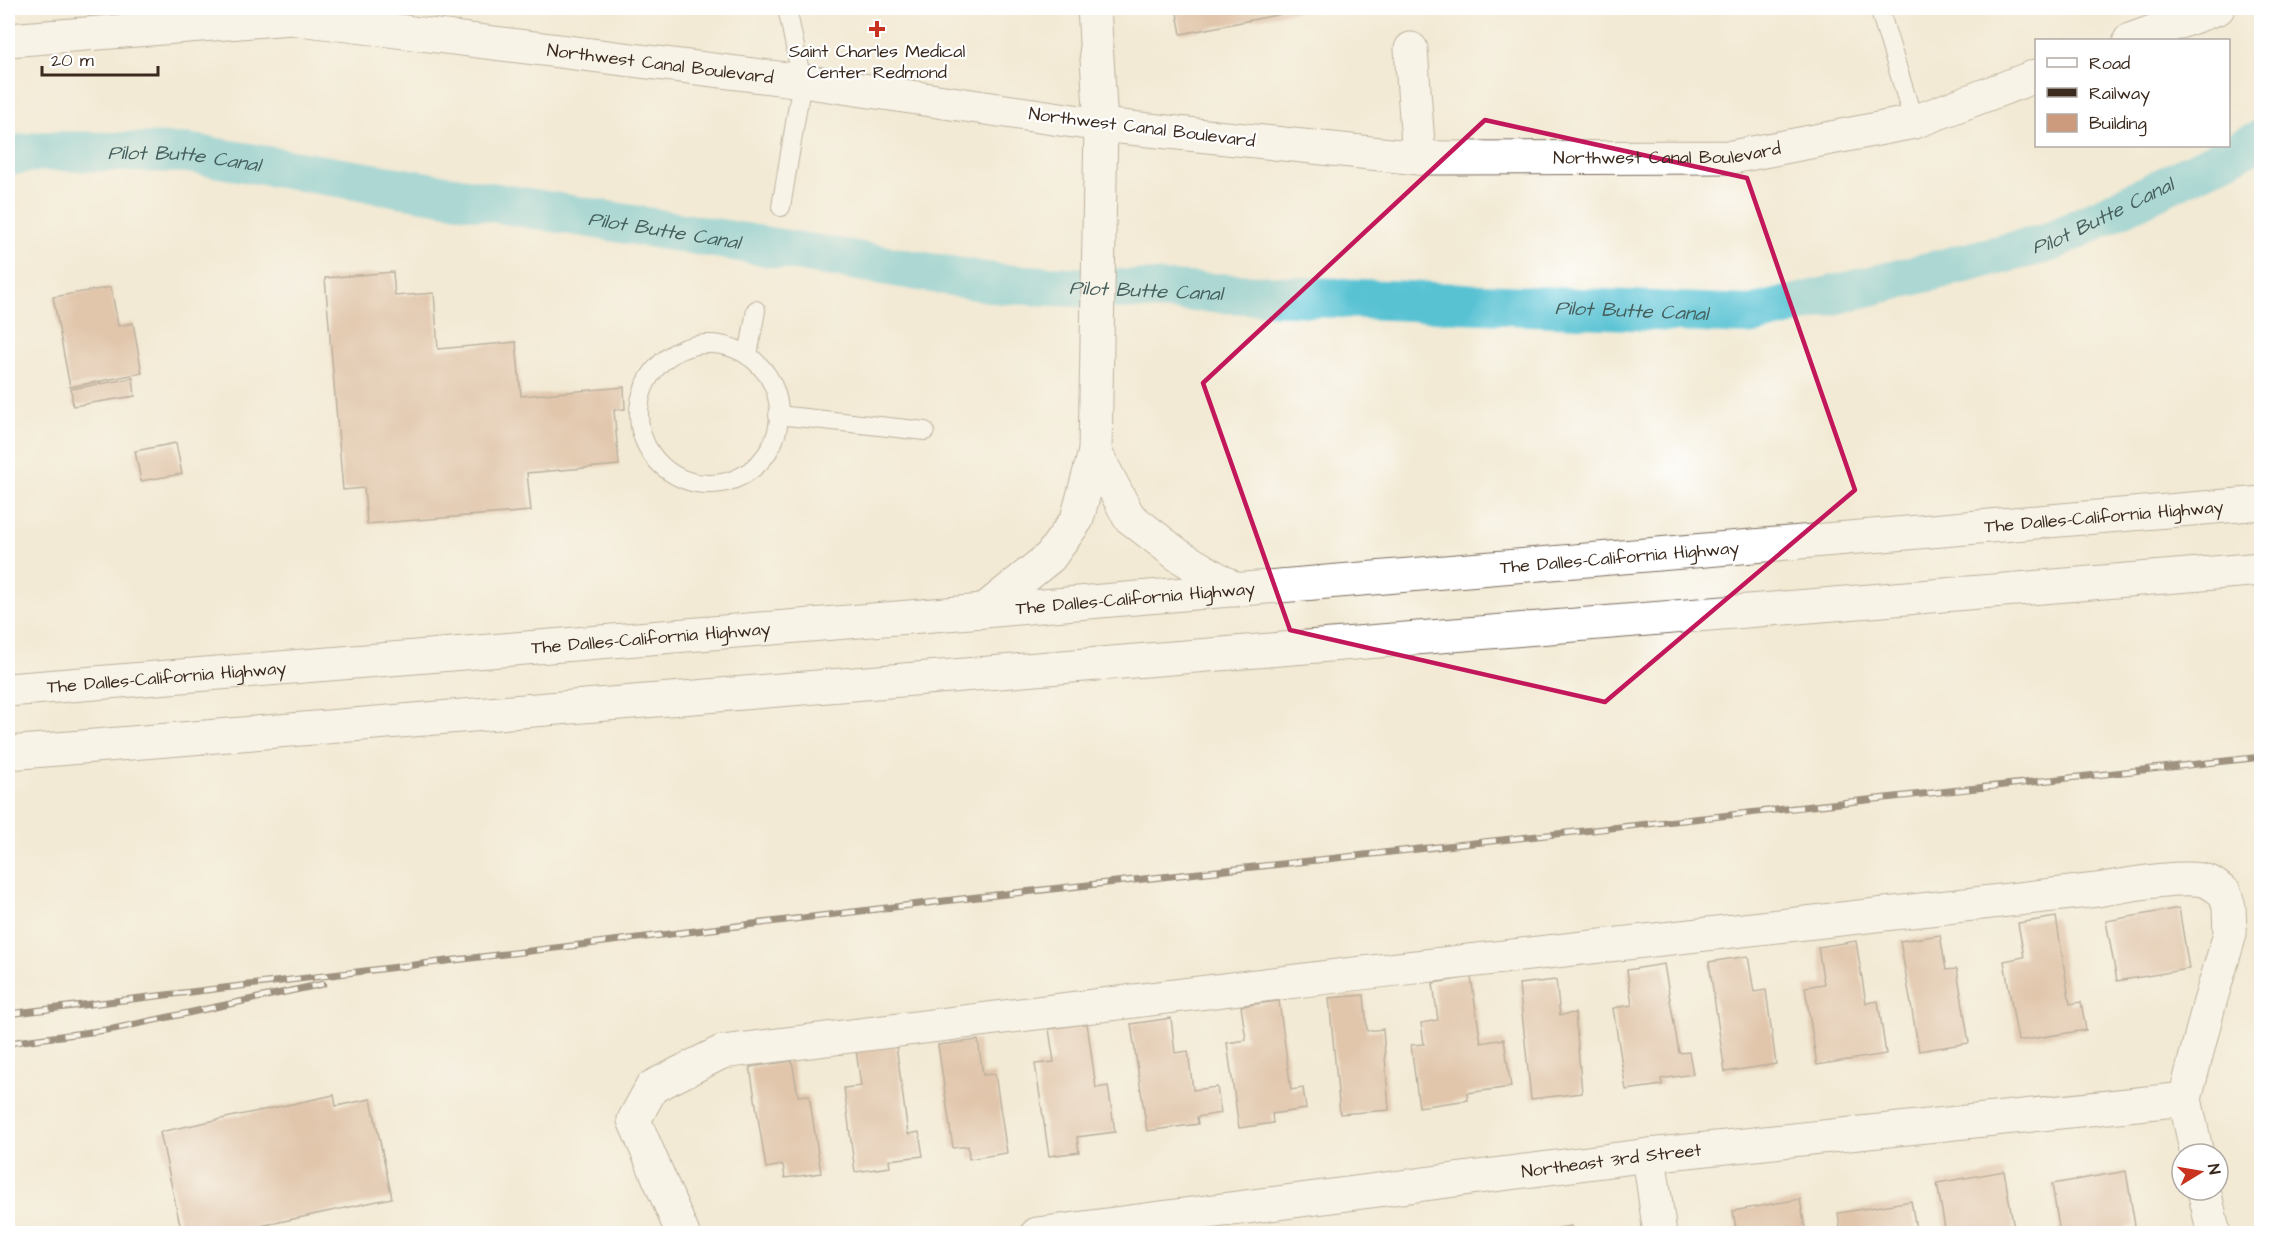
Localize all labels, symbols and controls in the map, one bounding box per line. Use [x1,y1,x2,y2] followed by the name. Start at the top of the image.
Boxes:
[868,20,886,38] marker: Saint Charles Medical Center Redmond
[546,38,775,90] street label: Northwest Canal Boulevard
[42,39,158,77] scale bar
[789,39,965,85] place label: Saint Charles Medical Center Redmond
[2035,39,2230,147] legend
[51,48,94,73] text: 20 m
[2089,51,2130,76] text: Road
[2089,81,2150,107] text: Railway
[1027,101,1256,154] street label: Northwest Canal Boulevard
[2089,111,2147,137] text: Building
[1553,136,1783,171] street label: Northwest Canal Boulevard
[108,139,265,180] water label: Pilot Butte Canal
[2030,170,2181,261] water label: Pilot Butte Canal
[586,205,745,257] water label: Pilot Butte Canal
[1069,274,1226,308] water label: Pilot Butte Canal
[1554,294,1712,328] water label: Pilot Butte Canal
[1983,494,2225,539] street label: The Dalles-California Highway
[1499,535,1740,580] street label: The Dalles-California Highway
[1015,576,1256,621] street label: The Dalles-California Highway
[530,616,772,661] street label: The Dalles-California Highway
[46,656,287,700] street label: The Dalles-California Highway
[1520,1138,1703,1184] street label: Northeast 3rd Street
[2170,1142,2230,1202] north arrow
[2202,1162,2225,1176] text: N

